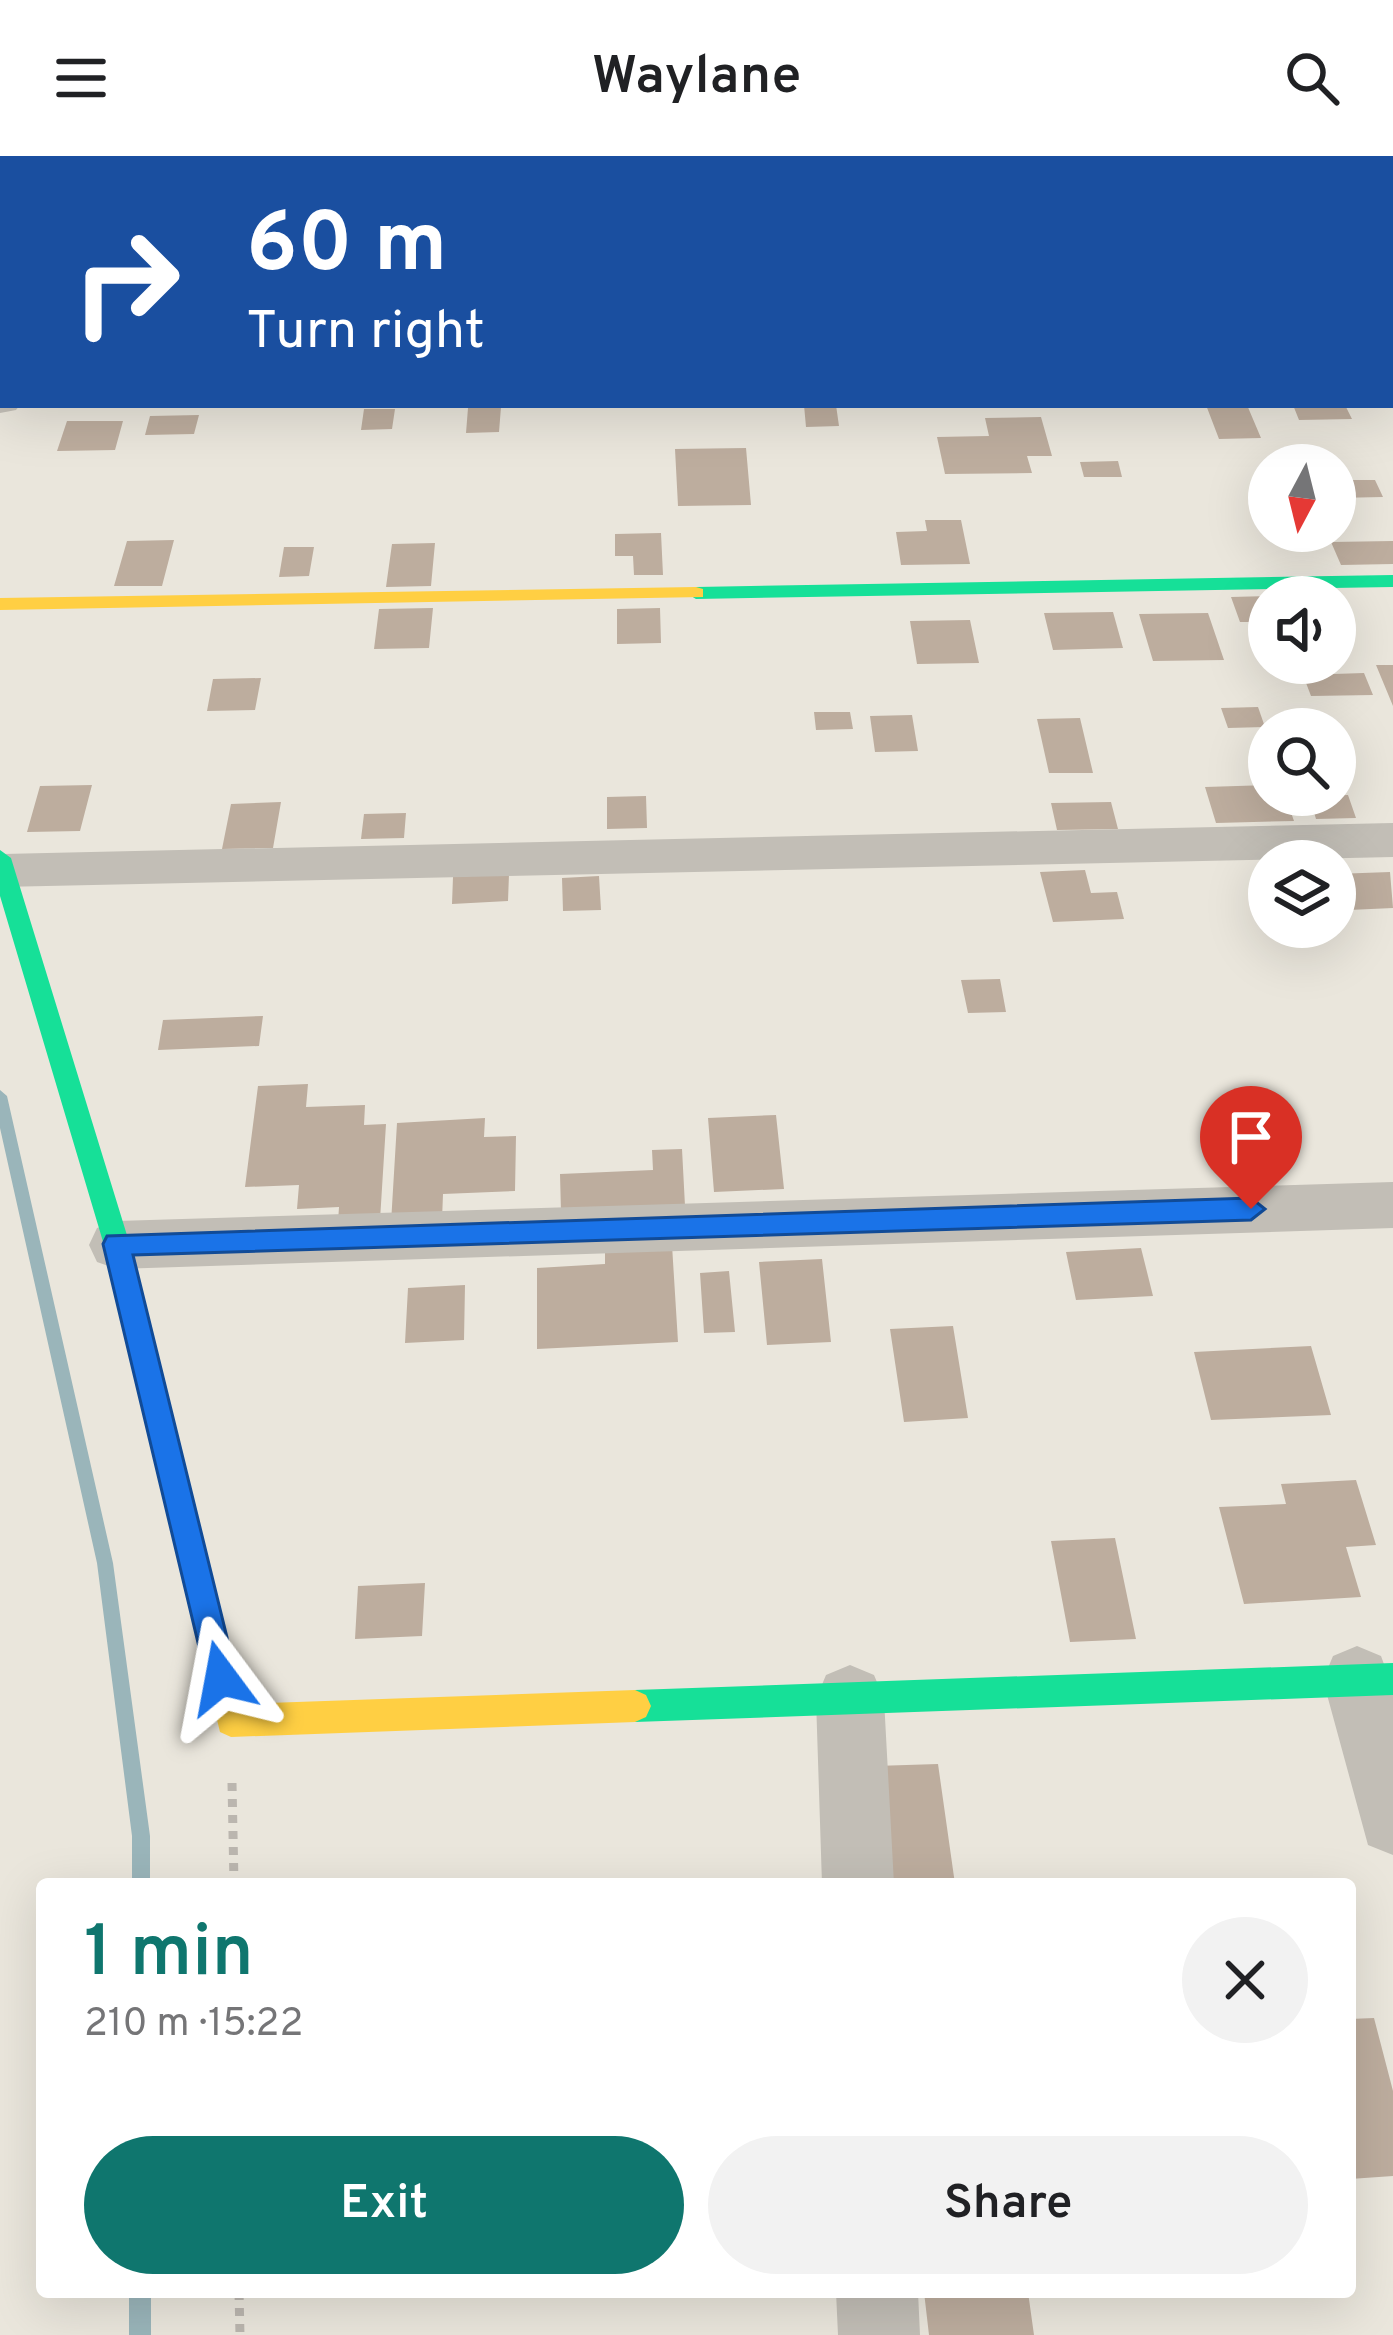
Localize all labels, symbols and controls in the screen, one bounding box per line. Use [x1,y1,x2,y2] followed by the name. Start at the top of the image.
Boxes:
[592,44,801,113] text: Waylane
[48,45,114,111] icon: menu
[1279,45,1345,111] icon: search
[246,195,447,301] text: 60 m
[48,204,204,360] icon: right
[246,299,485,368] text: Turn right
[1248,444,1356,552] north arrow
[1248,444,1356,948] map controls
[1248,576,1356,684] button: sound
[1248,708,1356,816] button: search
[1248,840,1356,948] button: layers
[1200,1086,1302,1209] pin
[1218,1104,1284,1170] icon: arrive
[158,1615,284,1741] position arrow
[84,1910,254,2002] text: 1 min
[1182,1917,1308,2043] button: close
[84,2001,303,2050] text: 210 m · 15:22
[84,2136,684,2274] button: Exit
[708,2136,1308,2274] button: Share

